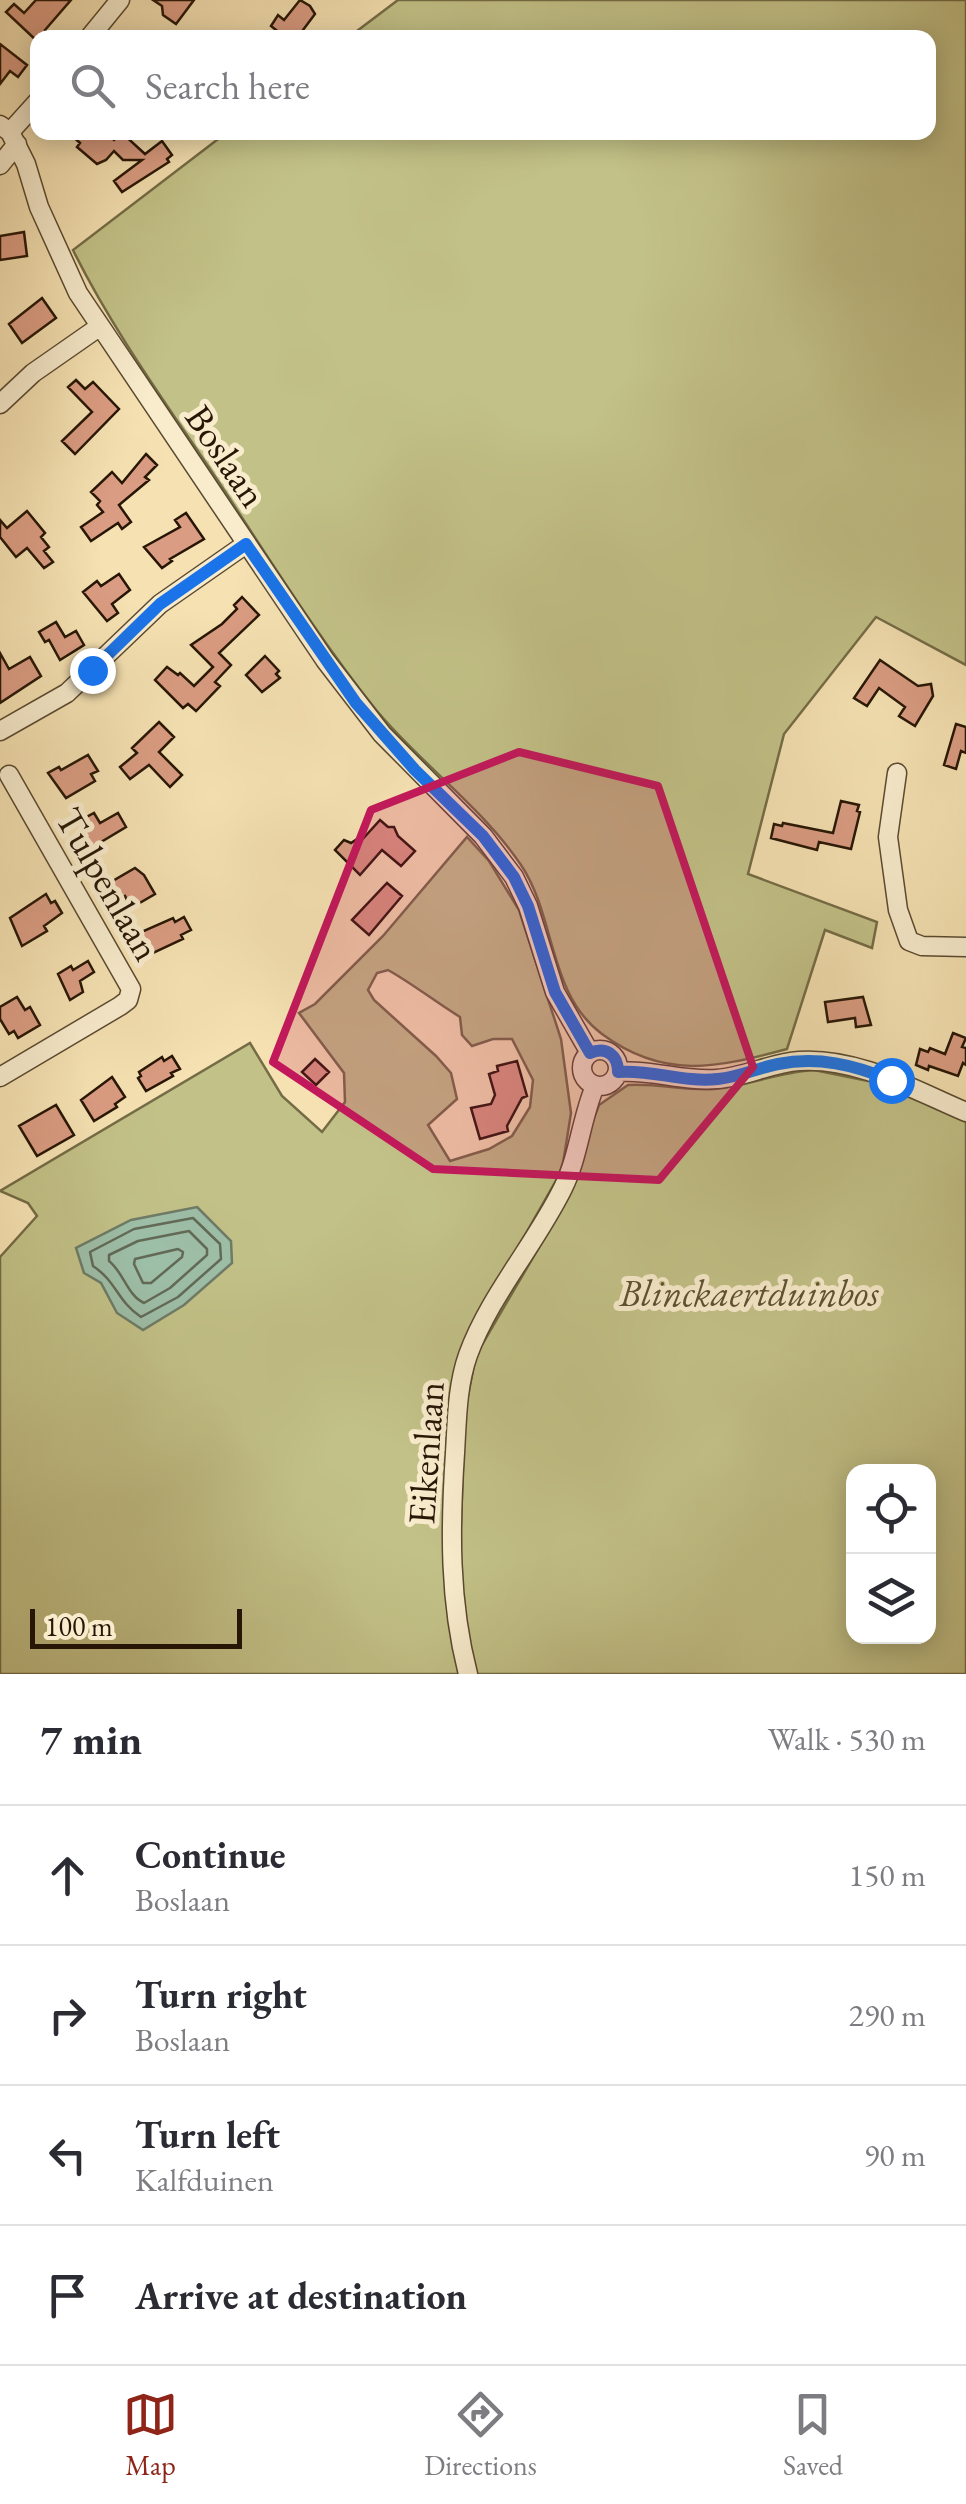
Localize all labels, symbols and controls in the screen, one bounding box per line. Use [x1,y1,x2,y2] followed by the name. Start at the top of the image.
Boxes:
[30,30,936,140] search box
[65,58,120,113] icon: search
[145,61,310,110] text: Search here
[175,395,278,516] street label: Boslaan
[70,648,116,694] route end
[45,798,172,969] street label: Tulpenlaan
[869,1058,915,1104] route start
[618,1268,879,1317] park label: Blinckaertduinbos
[396,1380,455,1526] street label: Eikenlaan
[846,1464,936,1644] map controls
[846,1464,936,1554] button: locate
[846,1554,936,1644] button: layers
[30,1604,242,1648] scale bar
[45,1608,113,1644] text: 100 m
[40,1712,142,1767] text: 7 min
[768,1718,926,1760] text: Walk · 530 m
[135,1830,286,1879] text: Continue
[40,1848,95,1903] icon: ahead
[849,1854,926,1896] text: 150 m
[135,1879,230,1921] text: Boslaan
[135,1970,307,2019] text: Turn right
[40,1988,95,2043] icon: right
[849,1994,926,2036] text: 290 m
[135,2019,230,2061] text: Boslaan
[135,2110,280,2159] text: Turn left
[40,2128,95,2183] icon: left
[864,2134,926,2176] text: 90 m
[135,2159,274,2201] text: Kalfduinen
[40,2268,95,2323] icon: arrive
[135,2271,467,2320] text: Arrive at destination
[123,2387,178,2483] tab: Map
[424,2387,537,2483] tab: Directions
[783,2387,843,2483] tab: Saved

